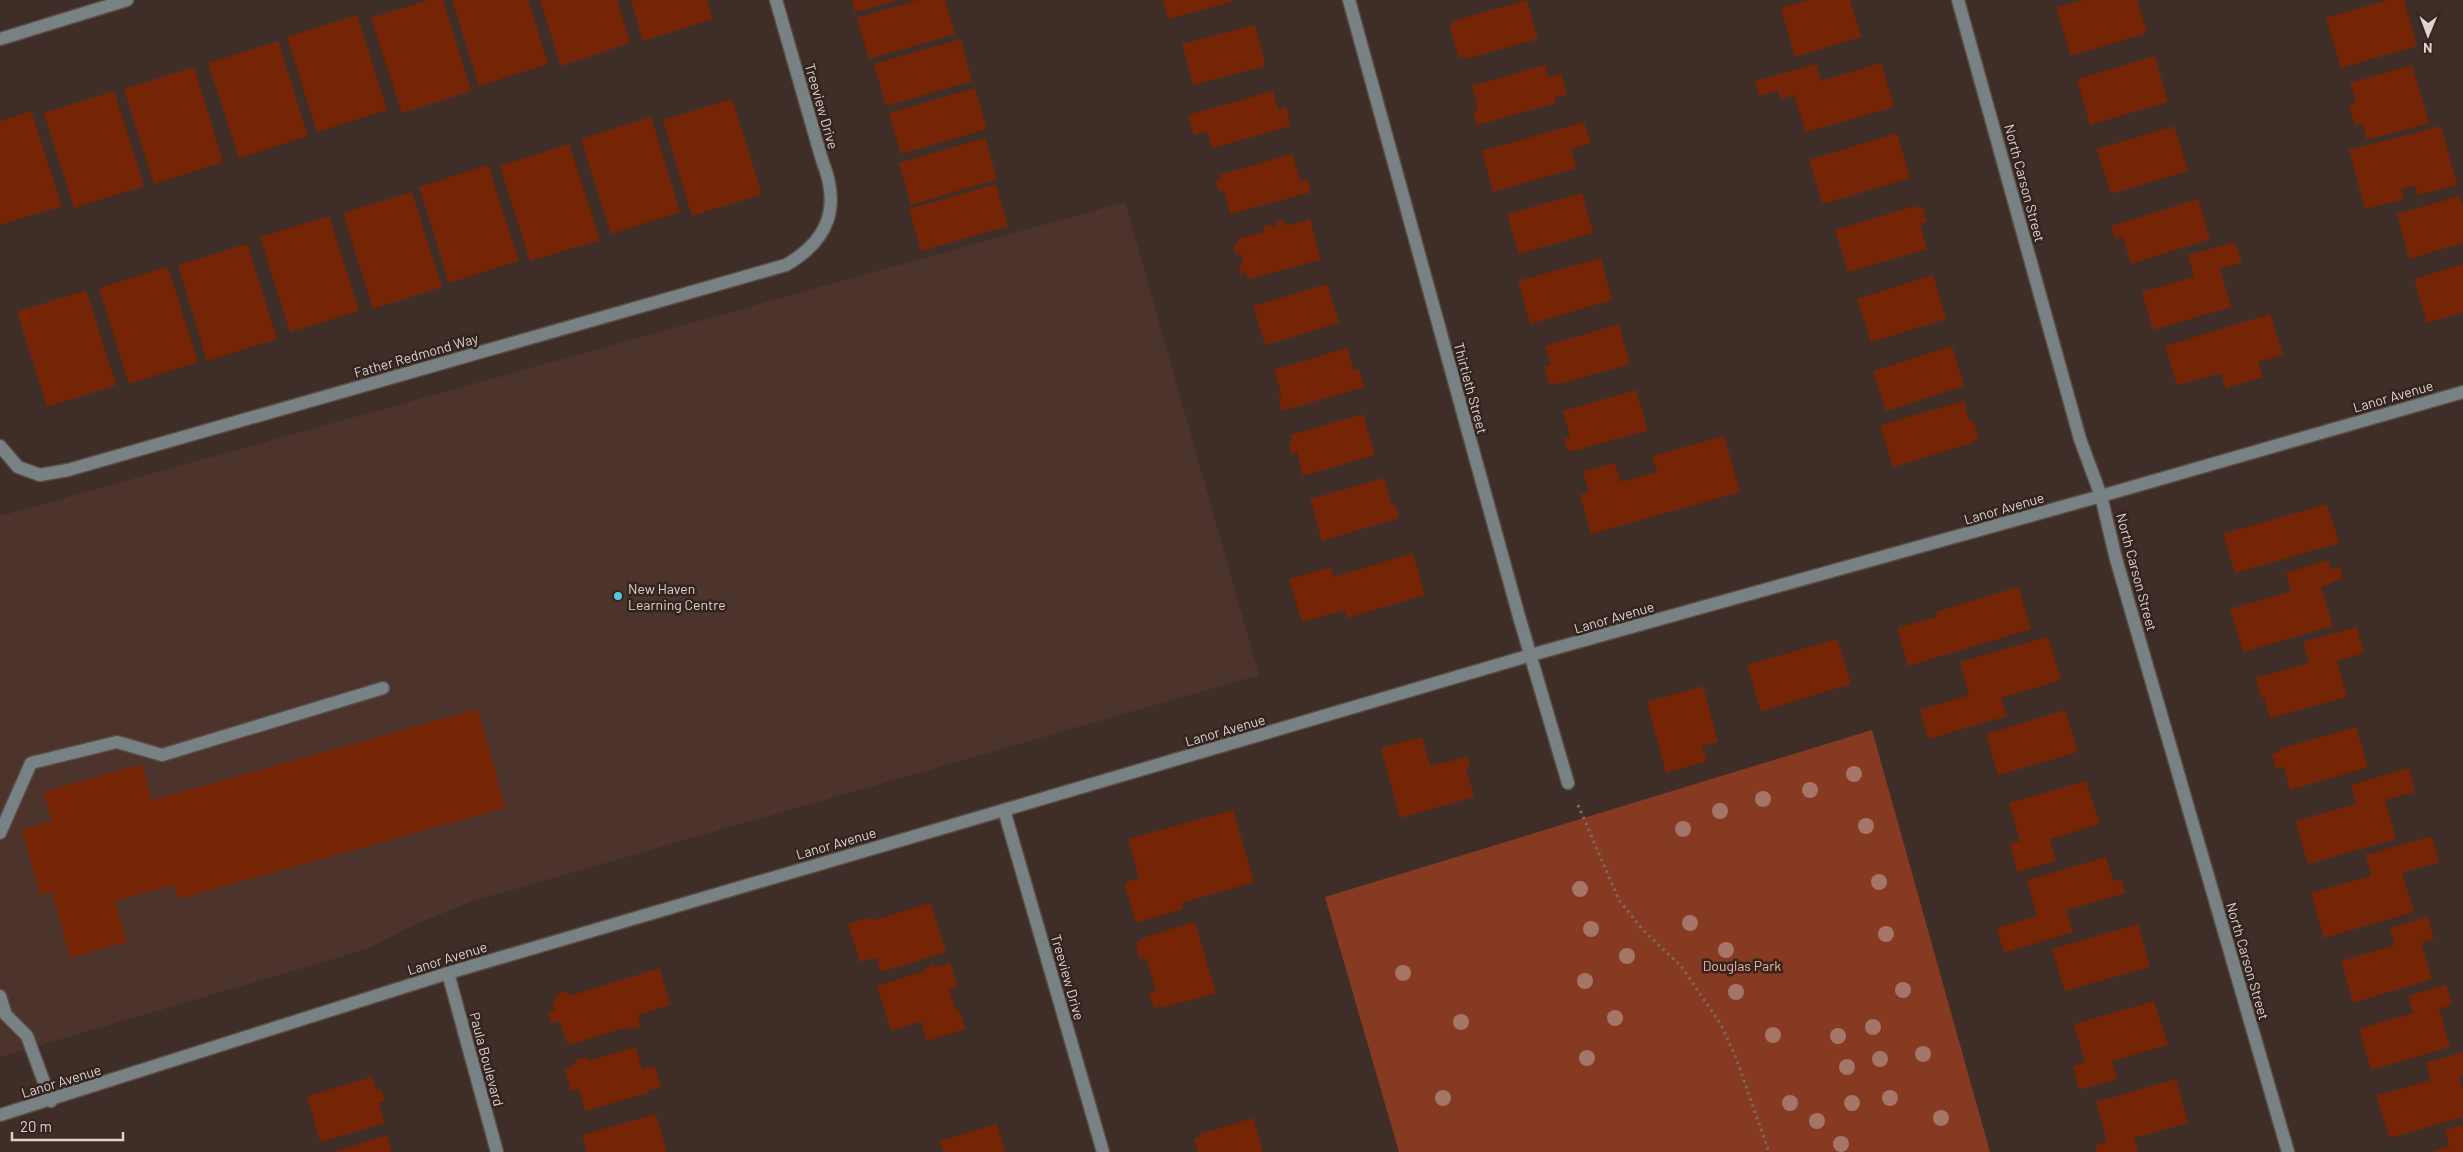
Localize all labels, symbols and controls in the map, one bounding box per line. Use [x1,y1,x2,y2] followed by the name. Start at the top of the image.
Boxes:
[2403,10,2453,60] north arrow
[2423,40,2433,57] text: N
[802,61,842,151] street label: Treeview Drive
[2001,122,2049,244] street label: North Carson Street
[352,329,481,381] street label: Father Redmond Way
[1451,340,1491,436] street label: Thirtieth Street
[2351,376,2435,416] street label: Lanor Avenue
[1962,488,2046,528] street label: Lanor Avenue
[2113,511,2161,633] street label: North Carson Street
[628,580,726,613] place label: New Haven Learning Centre
[612,590,624,602] marker: New Haven Learning Centre
[1572,597,1656,637] street label: Lanor Avenue
[1183,710,1267,750] street label: Lanor Avenue
[794,823,878,863] street label: Lanor Avenue
[2223,900,2273,1022] street label: North Carson Street
[1048,932,1088,1022] street label: Treeview Drive
[405,938,489,978] street label: Lanor Avenue
[1703,957,1781,974] park label: Douglas Park
[466,1010,508,1108] street label: Paula Boulevard
[19,1061,103,1101] street label: Lanor Avenue
[12,1110,124,1142] scale bar
[20,1117,52,1135] text: 20 m

